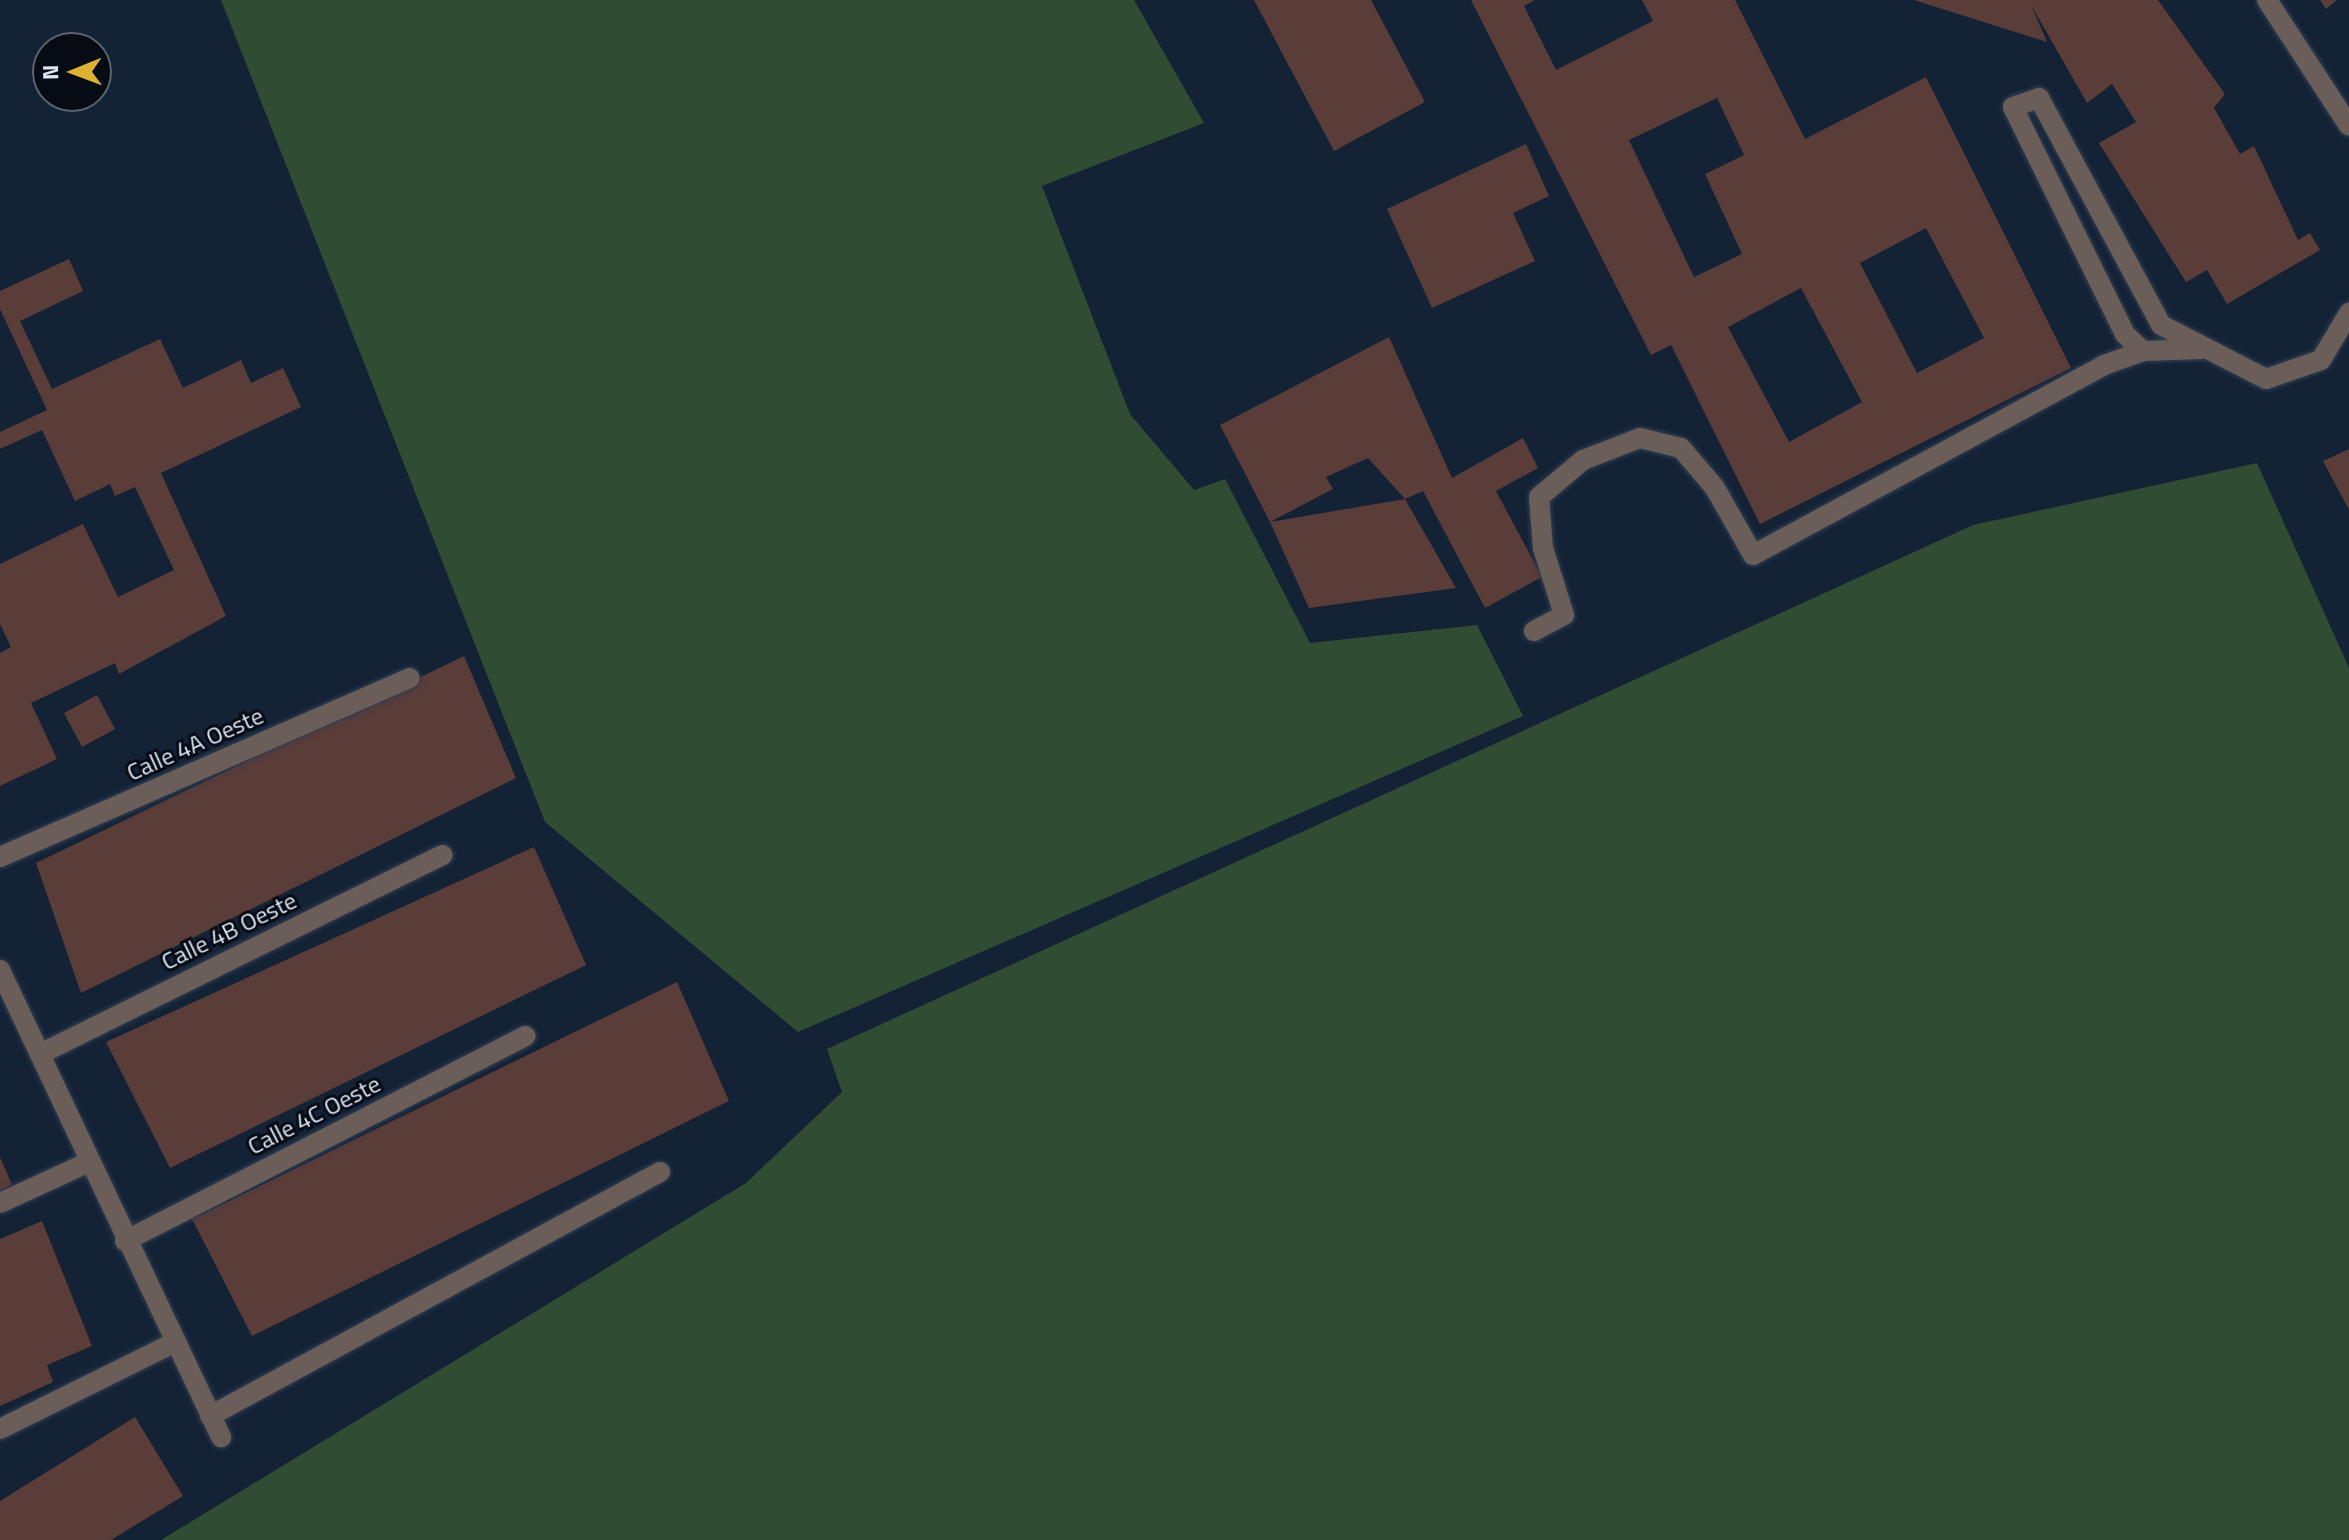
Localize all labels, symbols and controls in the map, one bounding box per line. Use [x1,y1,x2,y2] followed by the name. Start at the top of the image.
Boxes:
[32,32,112,112] north arrow
[33,64,67,80] text: N
[122,701,268,787] street label: Calle 4A Oeste
[157,886,301,976] street label: Calle 4B Oeste
[243,1069,385,1161] street label: Calle 4C Oeste

